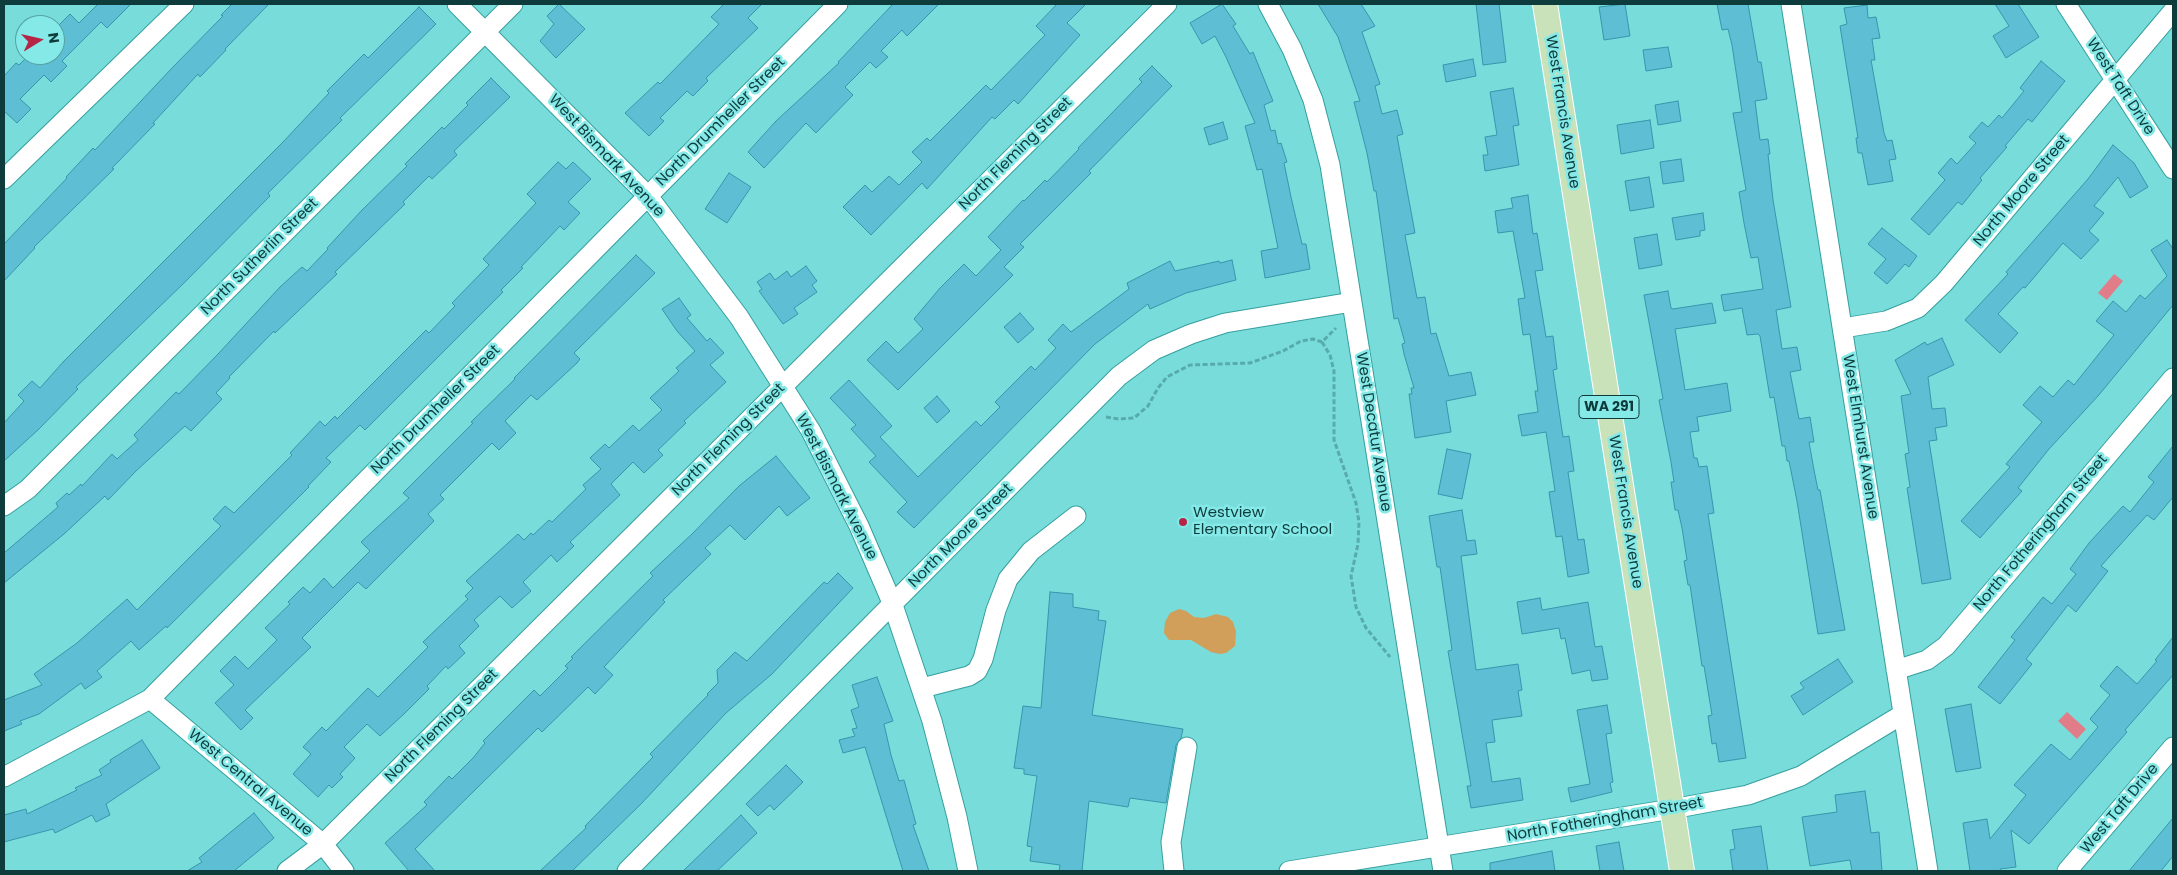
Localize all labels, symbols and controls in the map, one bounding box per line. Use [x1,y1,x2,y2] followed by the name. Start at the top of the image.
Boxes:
[15,15,65,65] north arrow
[43,31,65,45] text: N
[1541,34,1583,190] street label: West Francis Avenue
[2082,35,2158,139] street label: West Taft Drive
[653,54,789,190] street label: North Drumheller Street
[544,91,668,221] street label: West Bismark Avenue
[956,94,1076,214] street label: North Fleming Street
[1970,132,2074,250] street label: North Moore Street
[198,195,322,319] street label: North Sutherlin Street
[368,342,504,478] street label: North Drumheller Street
[1351,351,1395,513] street label: West Decatur Avenue
[1838,353,1882,521] street label: West Elmhurst Avenue
[669,380,789,500] street label: North Fleming Street
[1579,396,1639,418] road number: WA 291
[791,411,881,563] street label: West Bismark Avenue
[1604,434,1646,590] street label: West Francis Avenue
[1970,451,2112,615] street label: North Fotheringham Street
[905,480,1017,592] street label: North Moore Street
[1193,504,1332,539] place label: Westview Elementary School
[1177,516,1189,528] marker: Westview Elementary School
[382,666,502,786] street label: North Fleming Street
[184,726,316,840] street label: West Central Avenue
[2077,761,2163,857] street label: West Taft Drive
[1506,794,1704,846] street label: North Fotheringham Street

